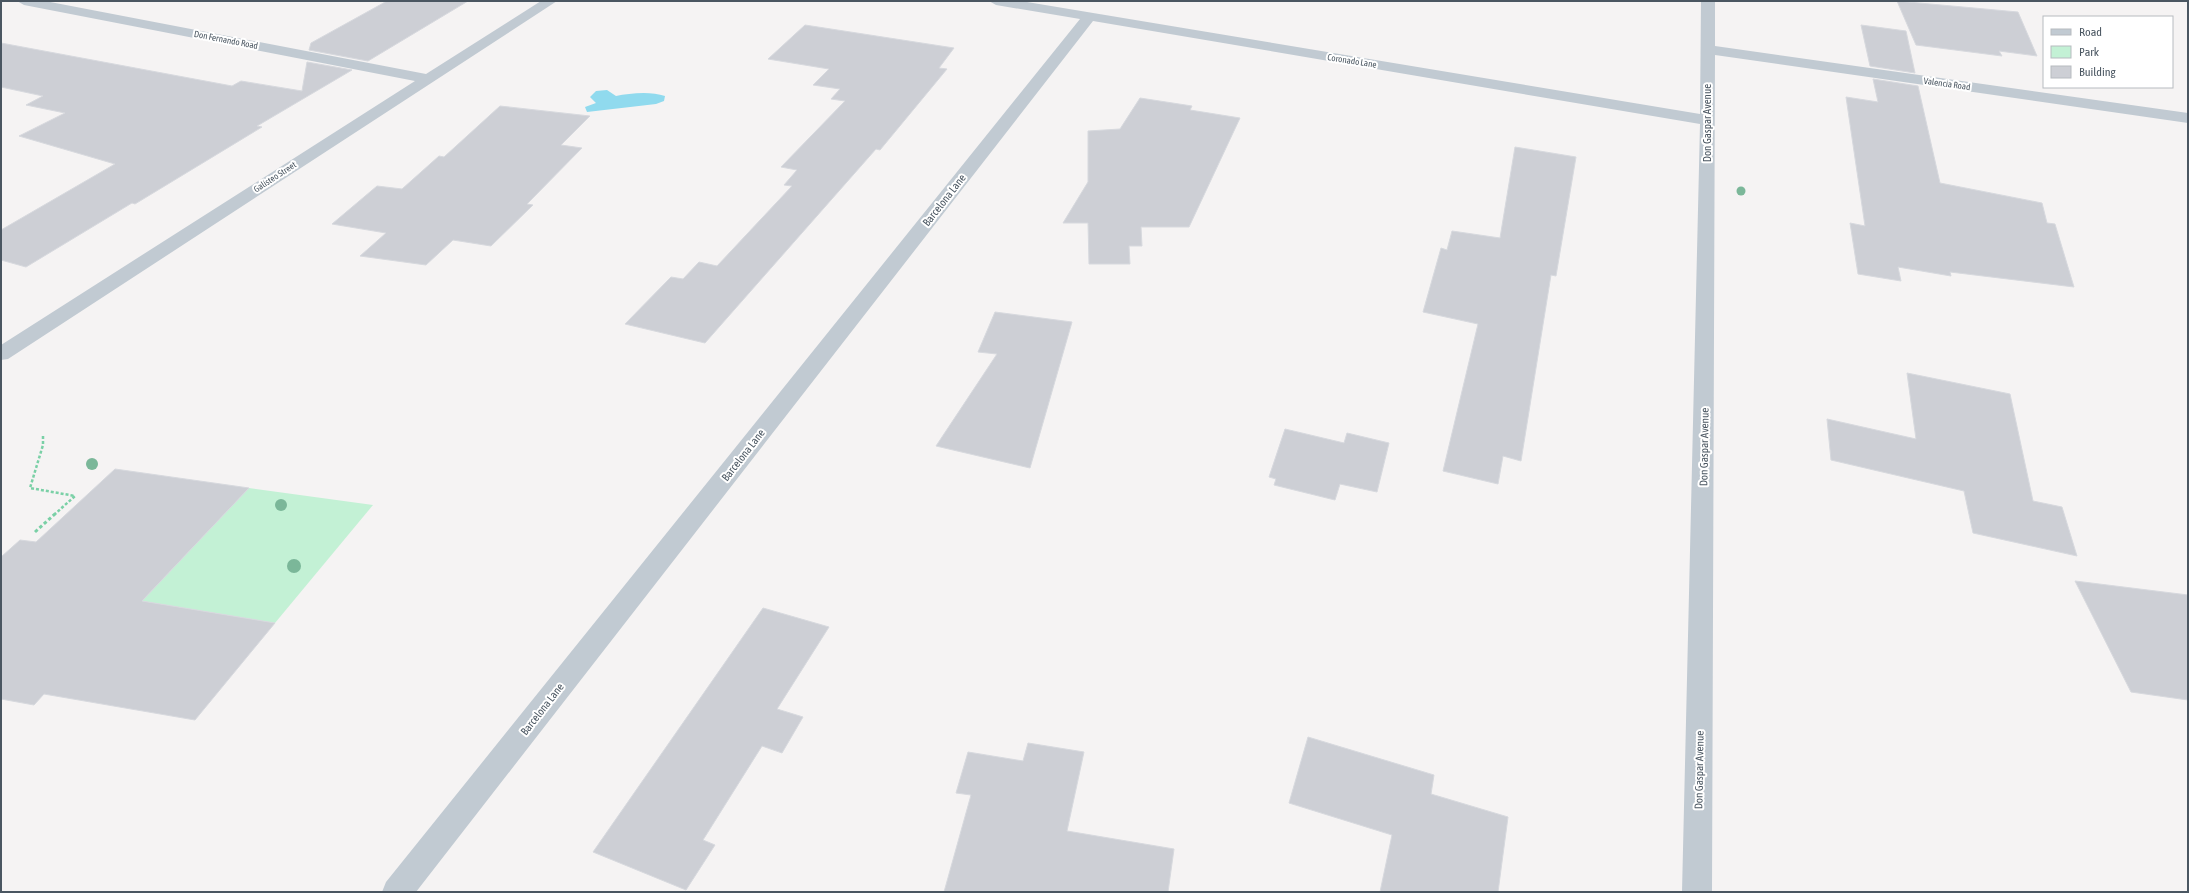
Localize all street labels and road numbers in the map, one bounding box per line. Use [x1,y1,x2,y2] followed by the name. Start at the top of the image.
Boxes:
[193,29,259,51] street label: Don Fernando Road
[1327,52,1377,70] street label: Coronado Lane
[1923,76,1971,92] street label: Valencia Road
[1701,84,1713,162] street label: Don Gaspar Avenue
[252,159,298,194] street label: Galisteo Street
[920,172,968,228] street label: Barcelona Lane
[1697,408,1711,486] street label: Don Gaspar Avenue
[719,427,767,483] street label: Barcelona Lane
[518,681,566,737] street label: Barcelona Lane
[1692,731,1706,809] street label: Don Gaspar Avenue

